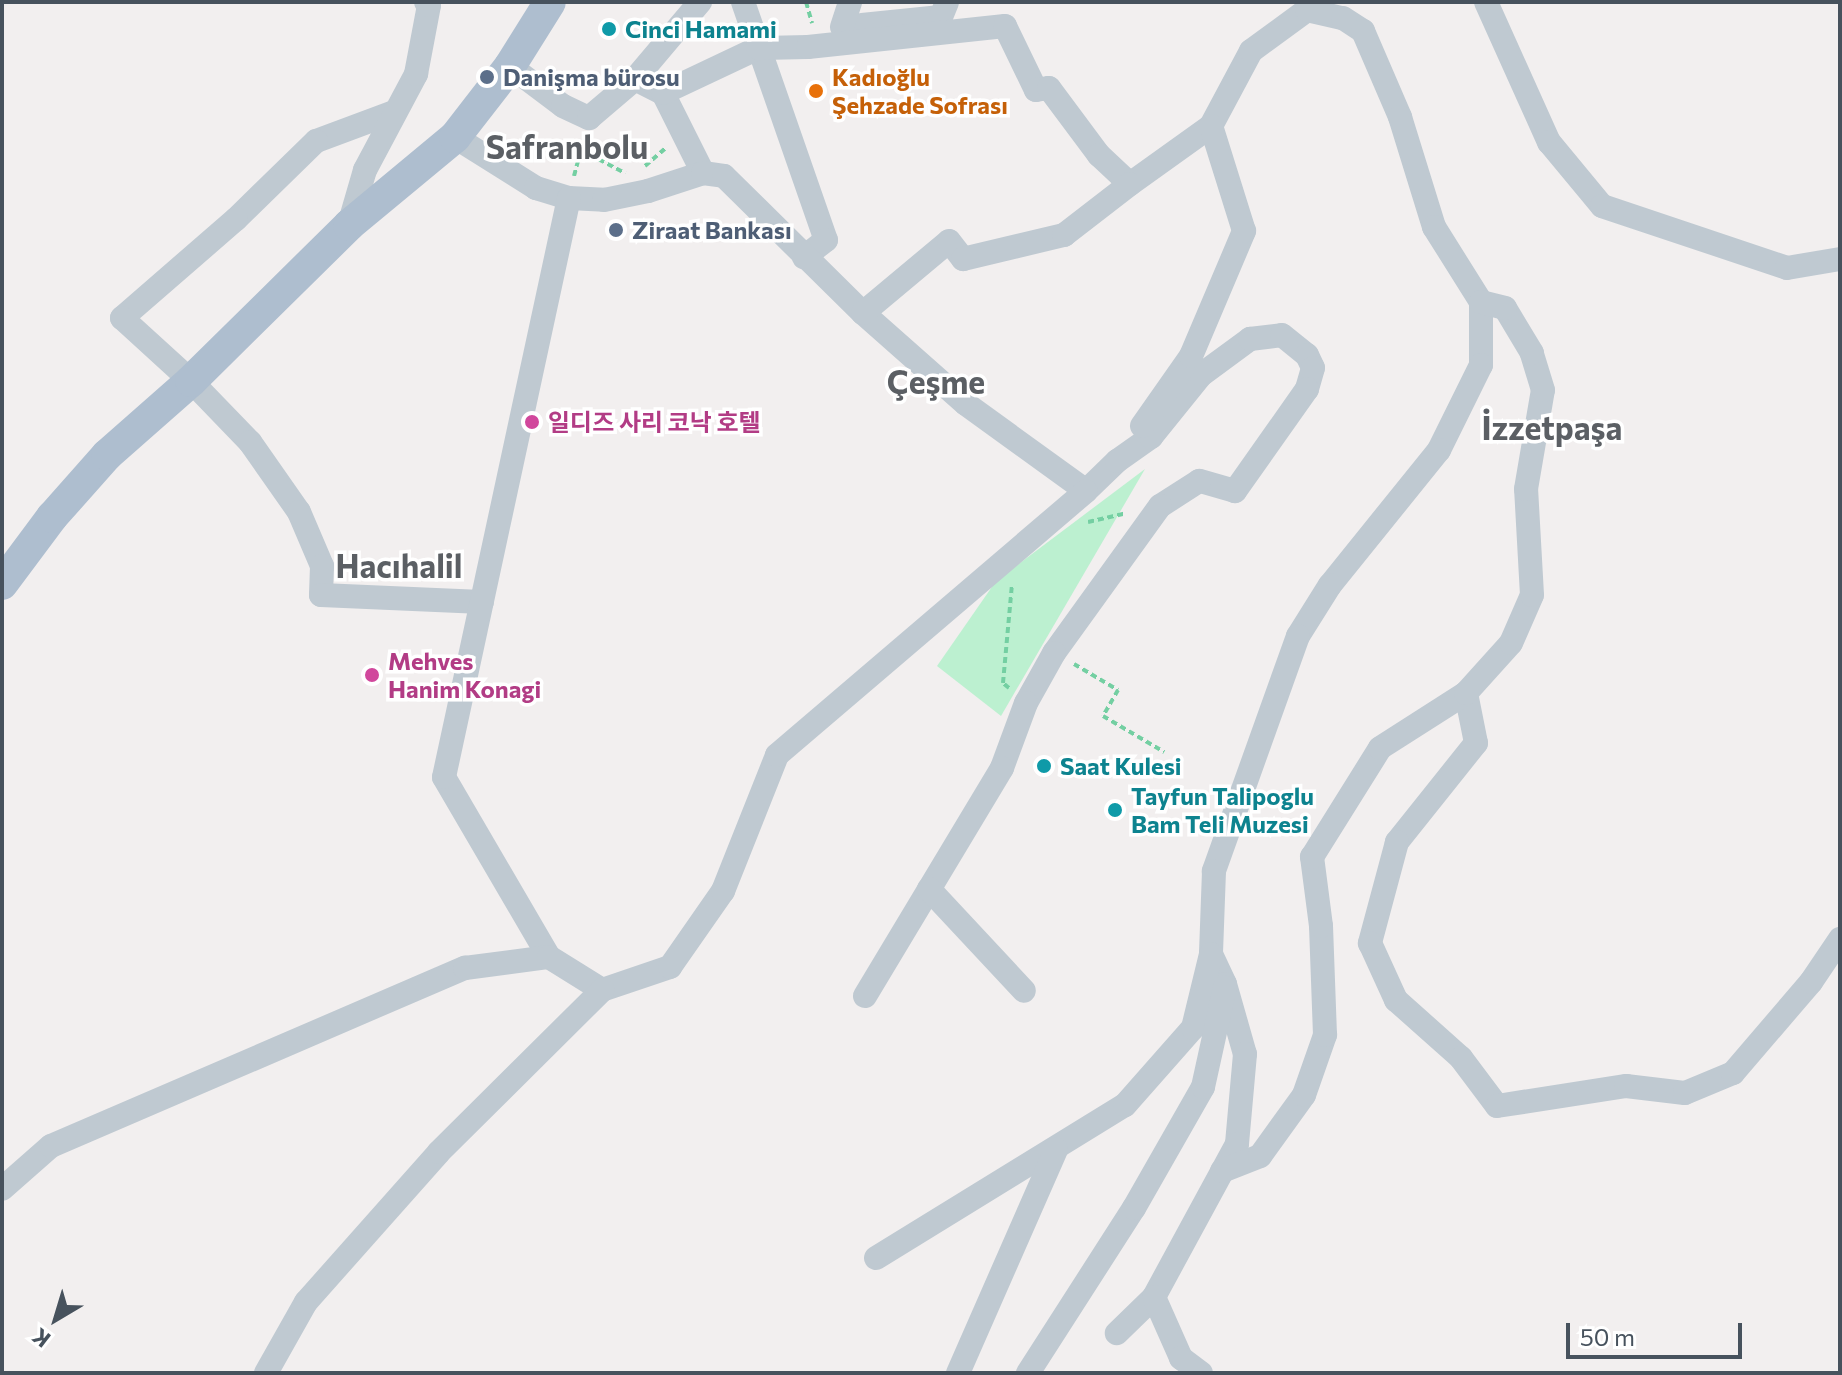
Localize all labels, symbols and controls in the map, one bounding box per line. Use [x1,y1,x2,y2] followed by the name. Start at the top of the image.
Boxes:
[625,15,777,43] place label: Cinci Hamami
[600,20,618,38] marker: Cinci Hamami
[503,63,680,91] place label: Danişma bürosu
[832,63,1008,119] place label: Kadıoğlu Şehzade Sofrası
[478,68,496,86] marker: Danişma bürosu
[807,82,825,100] marker: Kadıoğlu Şehzade Sofrası
[486,127,648,165] district label: Safranbolu
[632,216,792,244] place label: Ziraat Bankası
[607,221,625,239] marker: Ziraat Bankası
[887,362,985,400] district label: Çeşme
[548,408,760,436] place label: 일디즈 사리 코낙 호텔
[1482,408,1622,446] district label: İzzetpaşa
[523,413,541,431] marker: 일디즈 사리 코낙 호텔
[335,546,463,584] district label: Hacıhalil
[388,647,541,703] place label: Mehves Hanim Konagi
[363,666,381,684] marker: Mehves Hanim Konagi
[1060,752,1182,780] place label: Saat Kulesi
[1035,757,1053,775] marker: Saat Kulesi
[1131,782,1314,838] place label: Tayfun Talipoglu Bam Teli Muzesi
[1106,801,1124,819] marker: Tayfun Talipoglu Bam Teli Muzesi
[16,1279,96,1359] north arrow
[1570,1307,1746,1357] scale bar
[1580,1322,1635,1351] text: 50 m
[27,1323,55,1354] text: K

